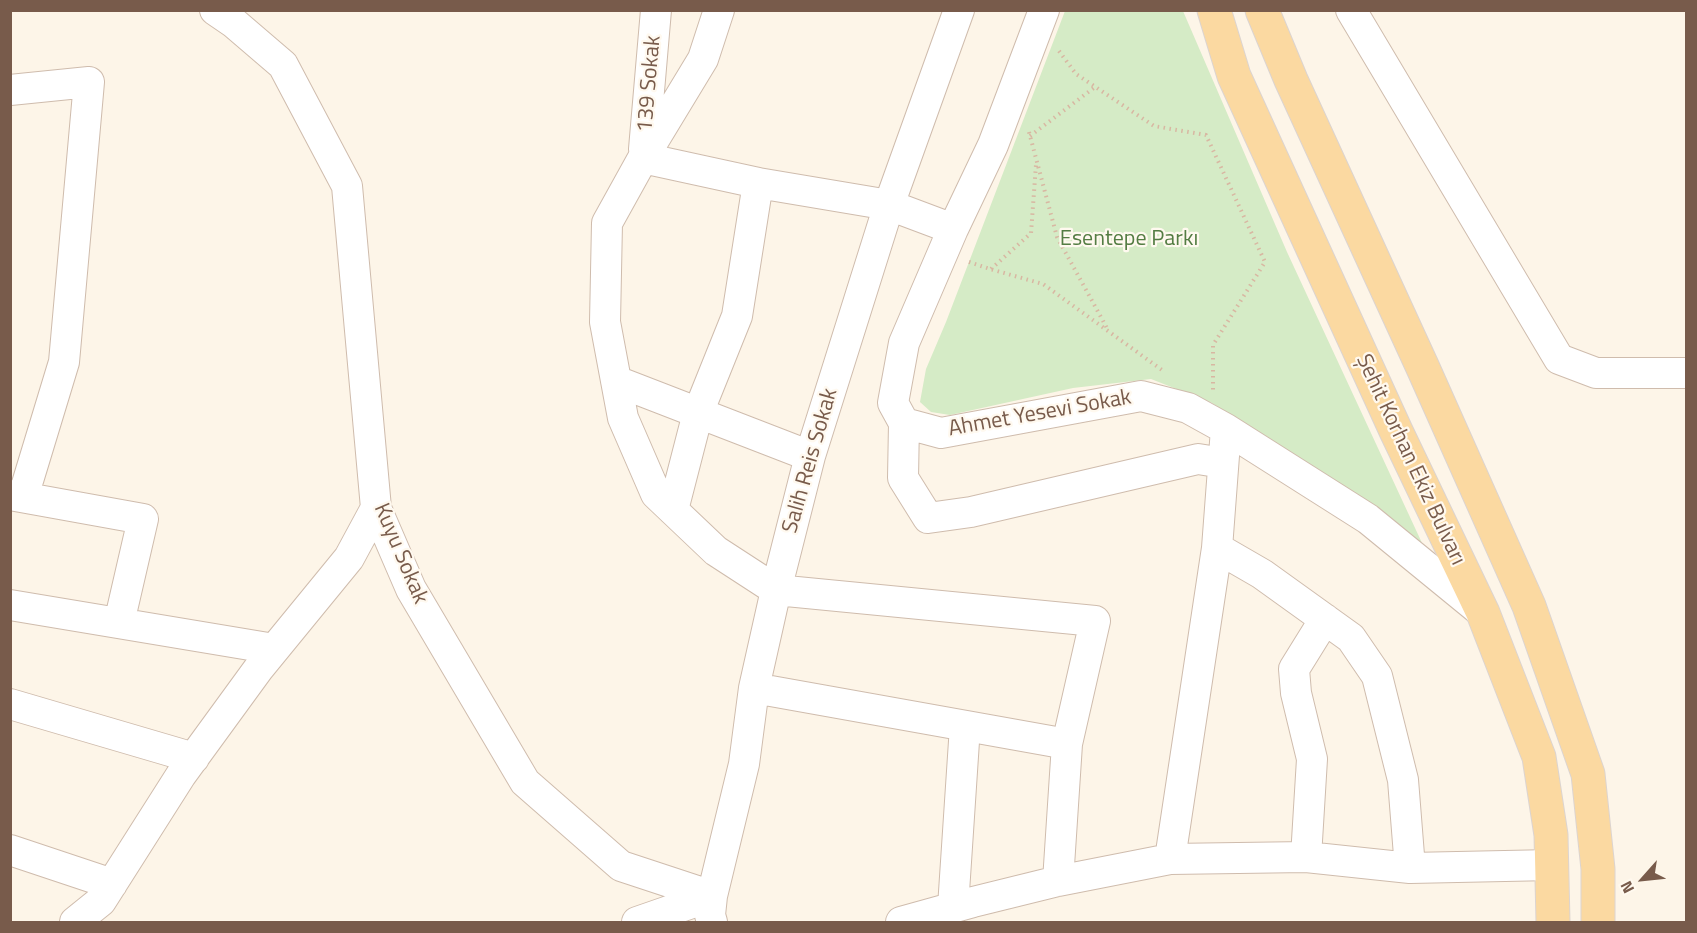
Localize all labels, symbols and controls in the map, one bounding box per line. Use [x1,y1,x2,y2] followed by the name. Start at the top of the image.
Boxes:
[633,34,667,134] street label: 139 Sokak
[1060,227,1198,253] park label: Esentepe Parkı
[1350,350,1470,570] street label: Şehit Korhan Ekiz Bulvarı
[946,385,1134,443] street label: Ahmet Yesevi Sokak
[778,386,844,536] street label: Salih Reis Sokak
[367,500,433,608] street label: Kuyu Sokak
[1613,849,1673,909] north arrow
[1614,877,1640,898] text: N

